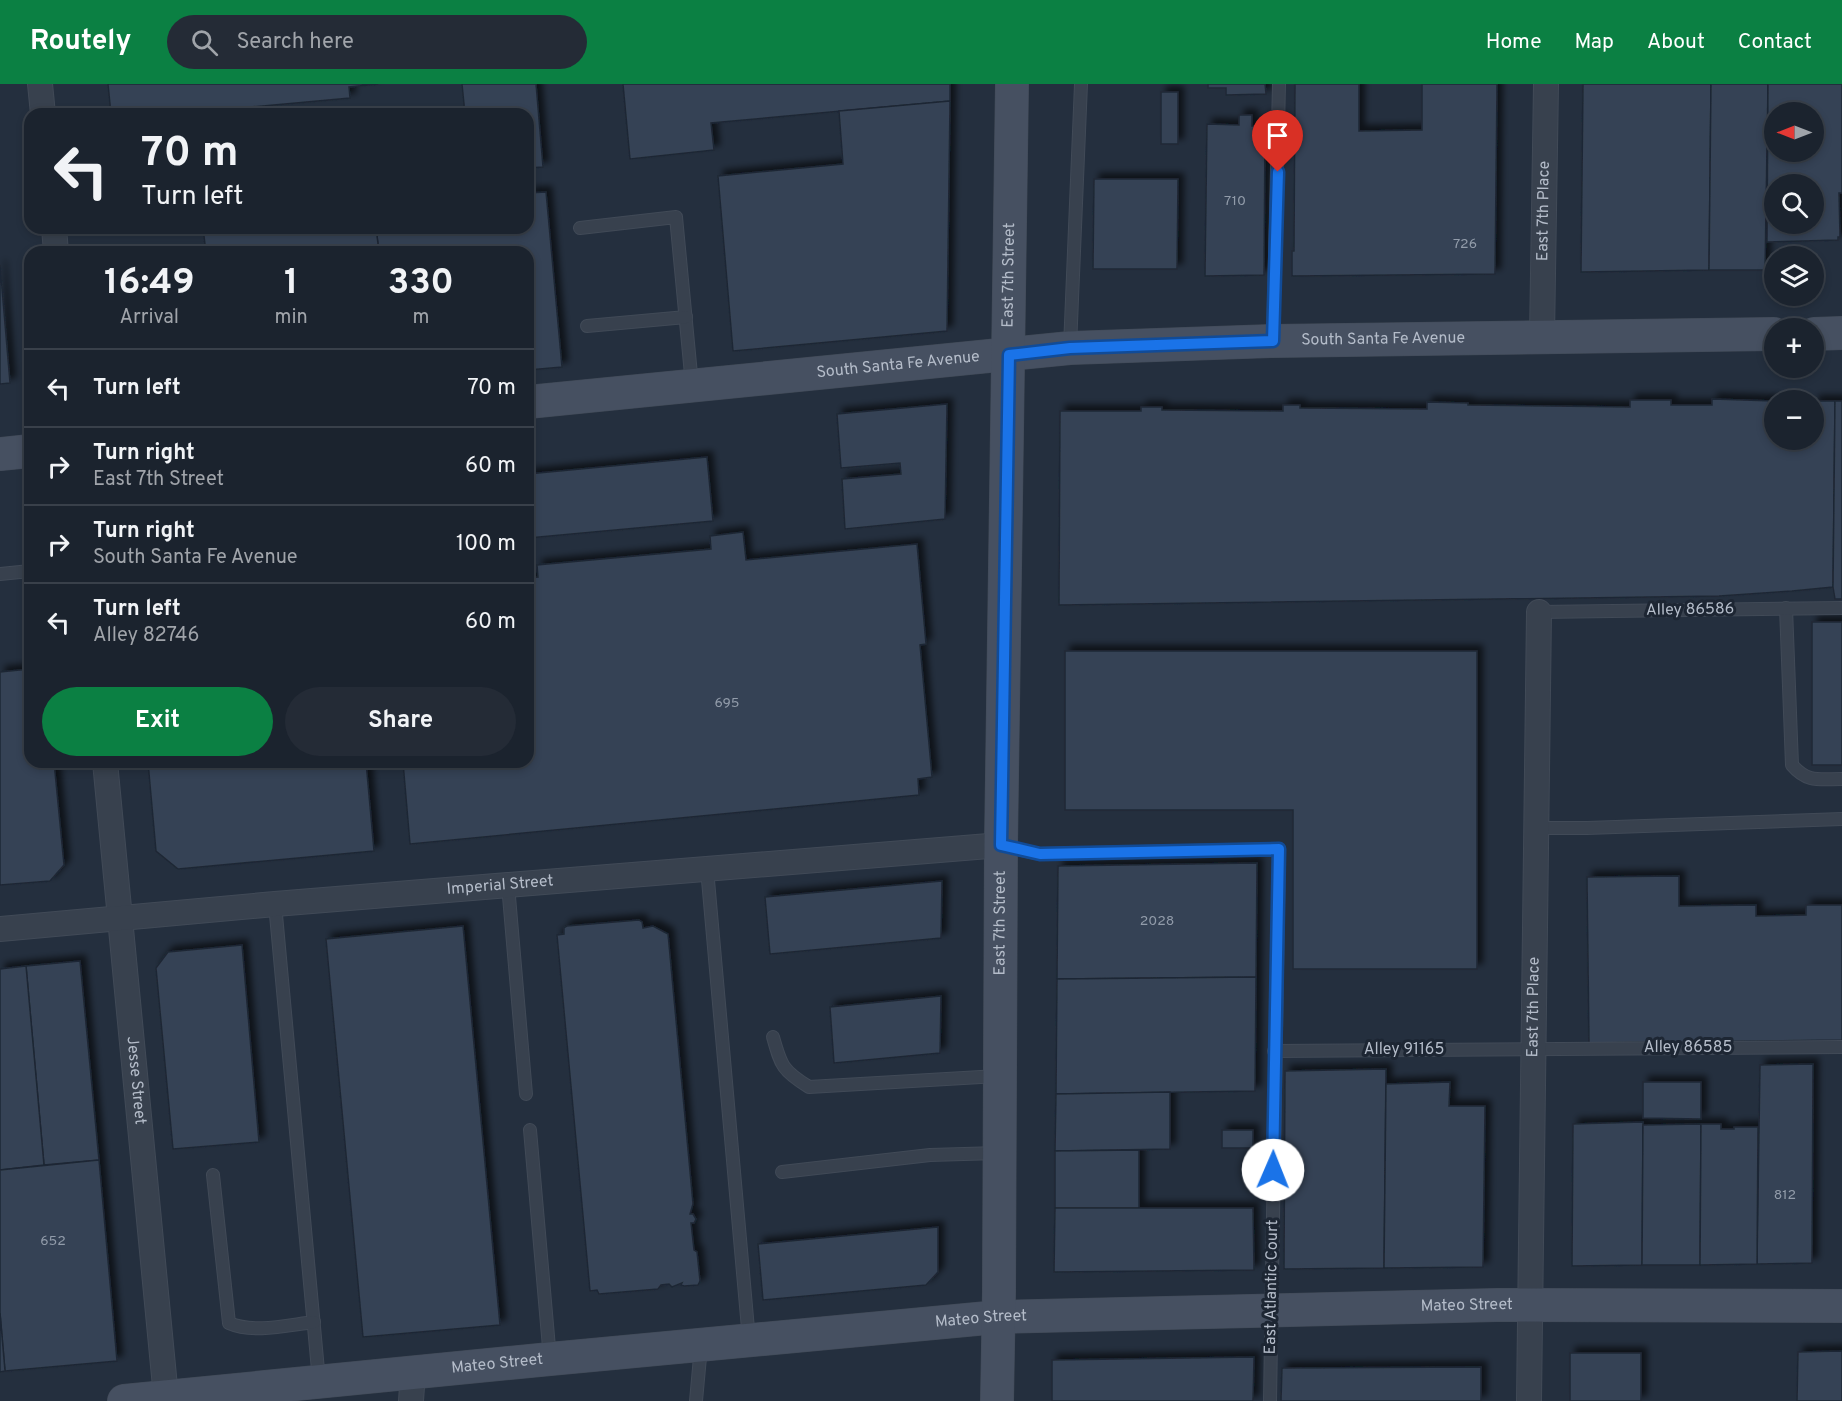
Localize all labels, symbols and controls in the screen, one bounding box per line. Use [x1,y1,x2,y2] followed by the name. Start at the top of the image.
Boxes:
[167,15,587,69] search box
[30,24,131,60] text: Routely
[188,26,221,59] icon: search
[236,29,354,56] text: Search here
[1486,29,1542,56] text: Home
[1575,29,1614,56] text: Map
[1647,29,1705,56] text: About
[1738,29,1812,56] text: Contact
[1764,102,1824,162] north arrow
[1764,102,1824,450] map controls
[1252,110,1303,172] pin
[1261,119,1294,152] icon: arrive
[141,128,239,181] text: 70 m
[42,132,120,210] icon: left
[1533,161,1555,261] street label: East 7th Place
[1764,174,1824,234] button: search
[141,180,243,214] text: Turn left
[1224,193,1246,210] house number: 710
[998,222,1020,328] street label: East 7th Street
[1453,236,1477,253] house number: 726
[1764,246,1824,306] button: layers
[104,261,195,307] text: 16:49
[284,261,298,307] text: 1
[388,261,454,307] text: 330
[119,305,179,331] text: Arrival
[275,305,308,331] text: min
[412,305,429,331] text: m
[1764,318,1824,378] button: +
[1301,328,1465,351] street label: South Santa Fe Avenue
[816,347,981,383] street label: South Santa Fe Avenue
[42,372,75,405] icon: left
[93,375,181,402] text: Turn left
[467,375,516,402] text: 70 m
[1764,390,1824,450] button: −
[93,440,195,467] text: Turn right
[42,450,75,483] icon: right
[465,453,516,480] text: 60 m
[93,467,224,493] text: East 7th Street
[93,518,195,545] text: Turn right
[42,528,75,561] icon: right
[456,531,516,558] text: 100 m
[93,545,298,571] text: South Santa Fe Avenue
[93,596,181,623] text: Turn left
[1646,599,1734,621] street label: Alley 86586
[42,606,75,639] icon: left
[465,609,516,636] text: 60 m
[93,623,199,649] text: Alley 82746
[42,687,273,756] button: Exit
[285,687,516,756] button: Share
[715,695,739,712] house number: 695
[990,870,1011,976] street label: East 7th Street
[446,871,554,900] street label: Imperial Street
[1140,913,1174,930] house number: 2028
[1523,957,1545,1057] street label: East 7th Place
[121,1035,150,1126] street label: Jesse Street
[1644,1038,1732,1058] street label: Alley 86585
[1364,1040,1444,1060] street label: Alley 91165
[1241,1138,1305,1202] position arrow
[1774,1187,1796,1204] house number: 812
[1261,1219,1283,1355] street label: East Atlantic Court
[40,1233,66,1250] house number: 652
[1421,1295,1513,1317] street label: Mateo Street
[934,1306,1027,1333] street label: Mateo Street
[450,1350,544,1379] street label: Mateo Street

